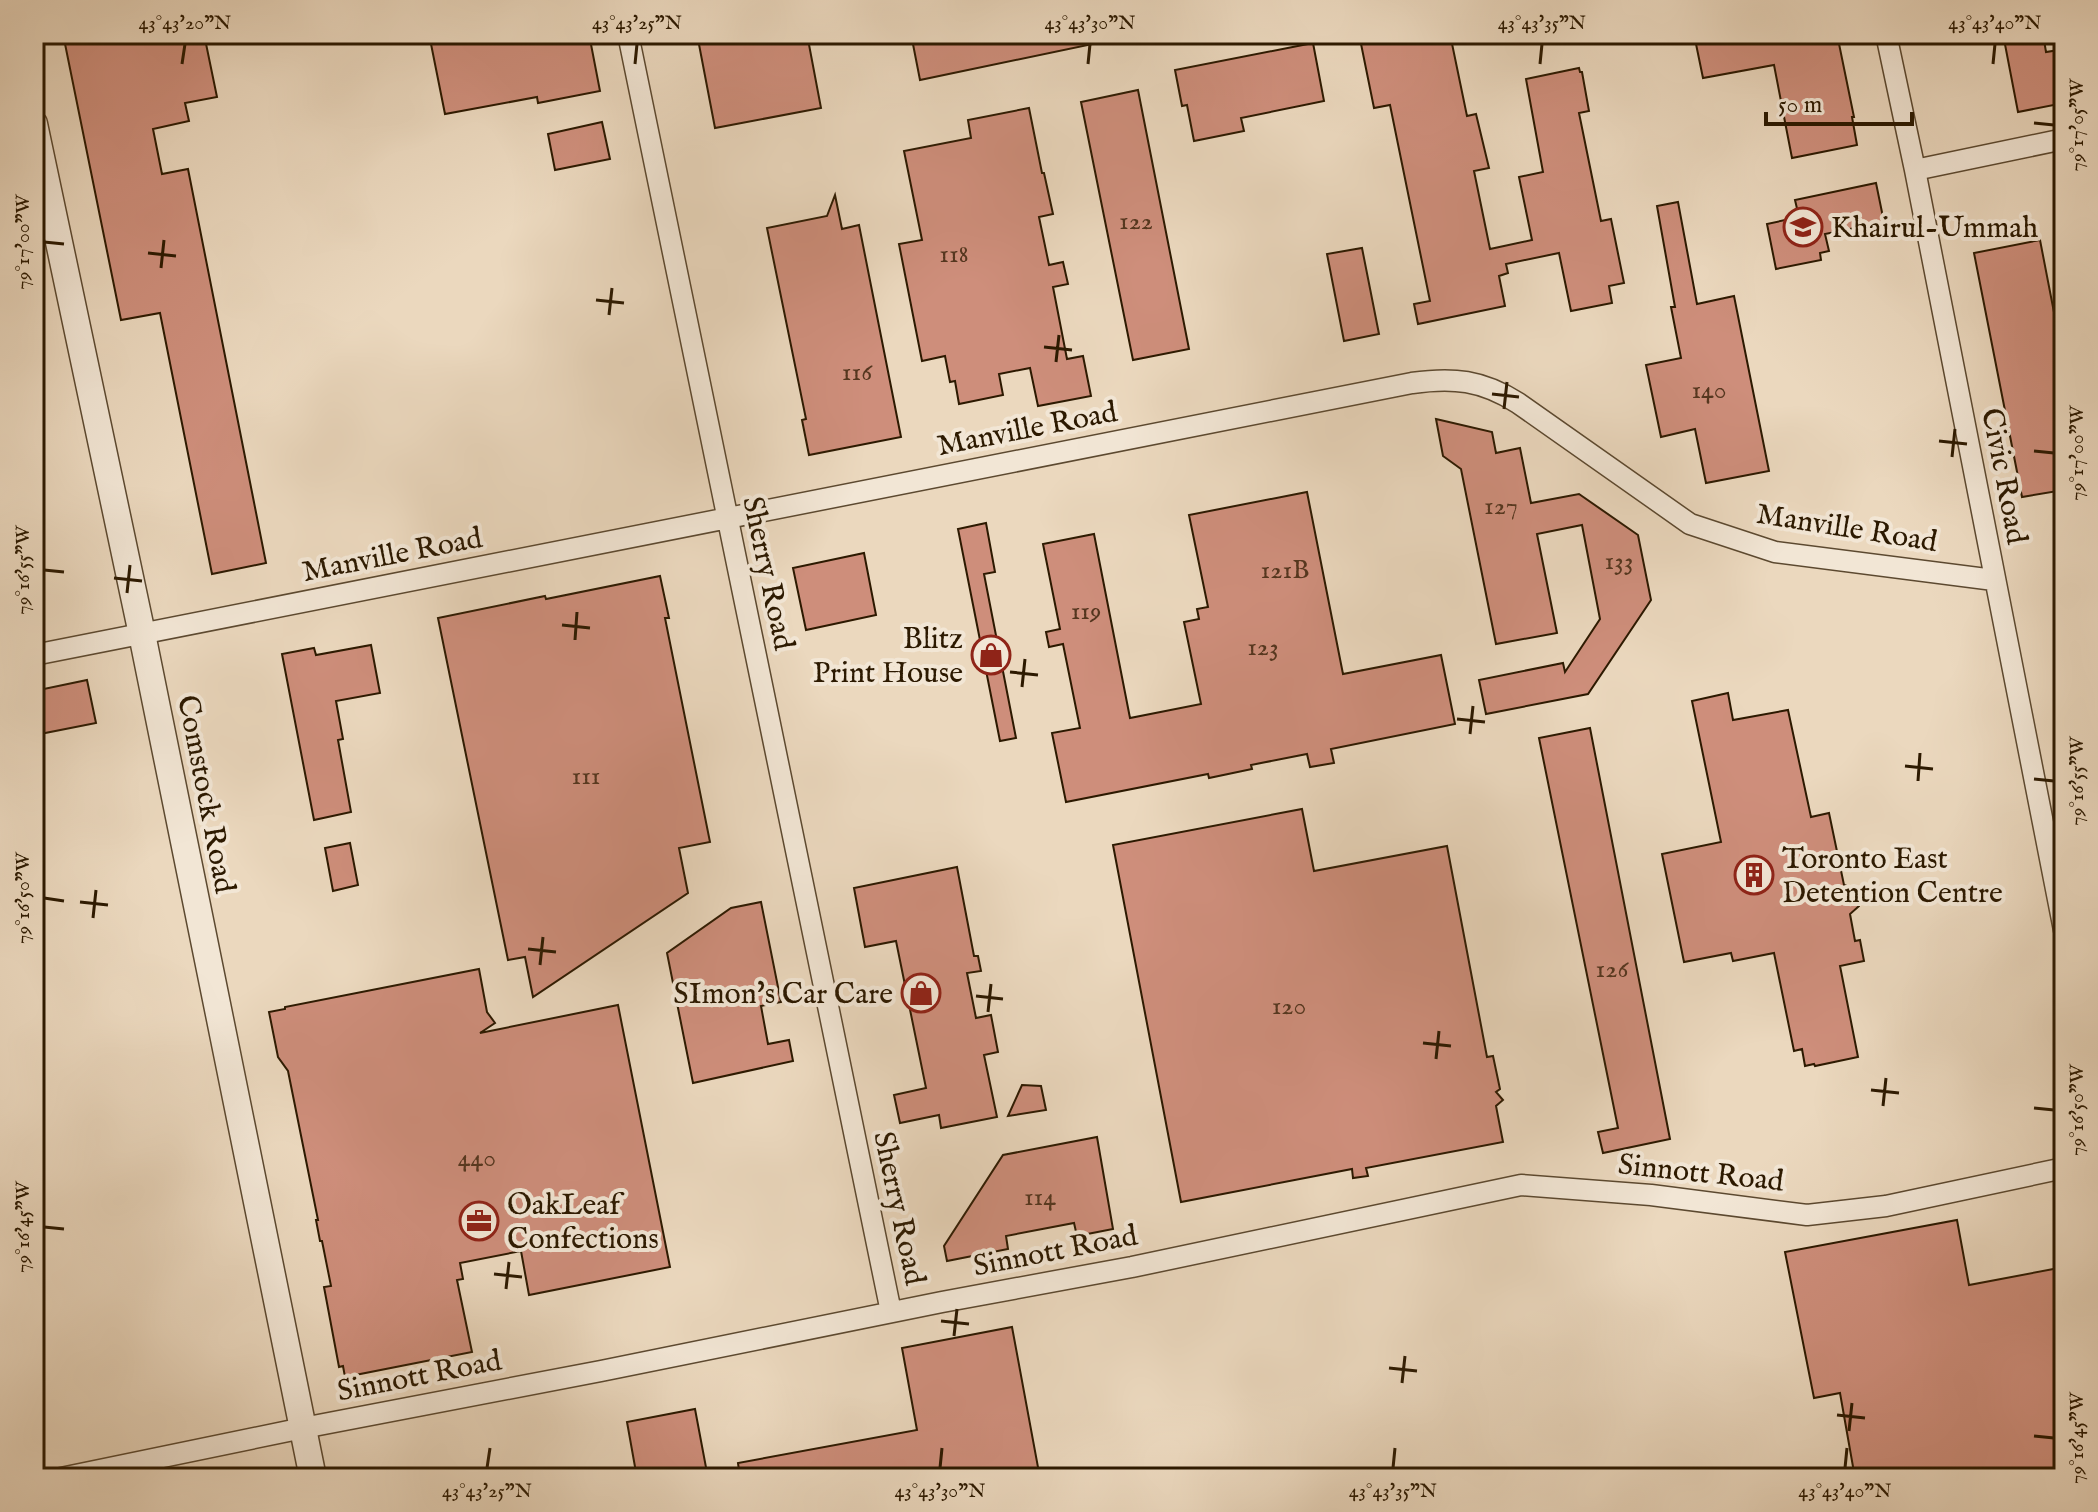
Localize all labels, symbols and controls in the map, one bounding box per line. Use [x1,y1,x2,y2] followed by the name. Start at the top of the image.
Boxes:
[139,11,231,36] text: 43°43'20"N
[592,11,682,36] text: 43°43'25"N
[1045,11,1135,36] text: 43°43'30"N
[1498,11,1586,36] text: 43°43'35"N
[1948,11,2042,36] text: 43°43'40"N
[1766,76,1912,126] scale bar
[2065,78,2090,171] text: 79°17'05"W
[1778,90,1822,121] text: 50 m
[11,193,36,290] text: 79°17'00"W
[1119,205,1153,238] house number: 122
[1782,206,1824,248] school or university icon: Khairul-Ummah
[1831,210,2038,248] place label: Khairul-Ummah
[939,238,969,271] house number: 118
[842,356,873,389] house number: 116
[1691,374,1727,407] house number: 140
[934,394,1122,466] street label: Manville Road
[2065,404,2090,501] text: 79°17'00"W
[1971,405,2035,549] street label: Civic Road
[1484,490,1518,523] house number: 127
[732,493,802,655] street label: Sherry Road
[1754,496,1941,562] street label: Manville Road
[299,520,487,592] street label: Manville Road
[11,524,36,615] text: 79°16'55"W
[1604,545,1634,578] house number: 133
[1261,554,1309,587] house number: 121B
[1071,595,1101,628] house number: 119
[813,621,963,693] place label: Blitz Print House
[1247,631,1279,664] house number: 123
[970,634,1012,676] shop icon: Blitz Print House
[167,692,243,898] street label: Comstock Road
[2065,735,2090,826] text: 79°16'55"W
[571,760,601,793] house number: 111
[1782,841,2003,913] place label: Toronto East Detention Centre
[11,851,36,944] text: 79°16'50"W
[1733,854,1775,896] building icon: Toronto East Detention Centre
[1596,953,1629,986] house number: 126
[900,972,942,1014] shop icon: SImon's Car Care
[673,976,893,1014] place label: SImon's Car Care
[1272,990,1306,1023] house number: 120
[2065,1063,2090,1156] text: 79°16'50"W
[863,1128,933,1290] street label: Sherry Road
[458,1142,496,1175] house number: 440
[1616,1146,1787,1202] street label: Sinnott Road
[11,1180,36,1273] text: 79°16'45"W
[1024,1181,1056,1214] house number: 114
[507,1187,659,1259] place label: OakLeaf Confections
[458,1200,500,1242] office icon: OakLeaf Confections
[970,1217,1142,1286] street label: Sinnott Road
[334,1342,506,1411] street label: Sinnott Road
[2065,1391,2090,1484] text: 79°16'45"W
[442,1479,532,1504] text: 43°43'25"N
[895,1479,985,1504] text: 43°43'30"N
[1349,1479,1437,1504] text: 43°43'35"N
[1798,1479,1892,1504] text: 43°43'40"N

